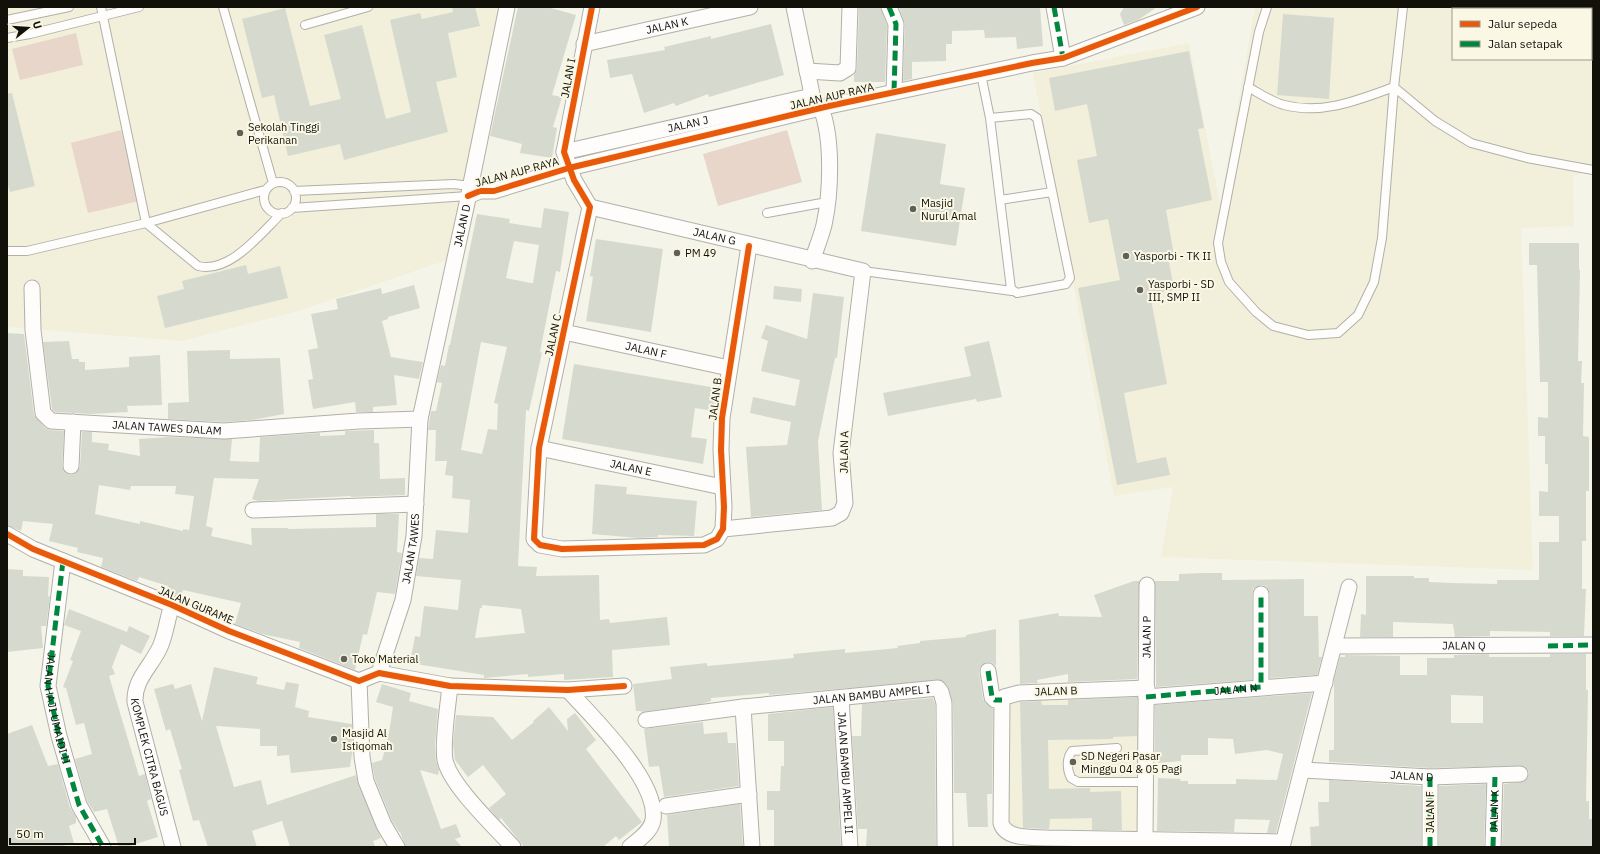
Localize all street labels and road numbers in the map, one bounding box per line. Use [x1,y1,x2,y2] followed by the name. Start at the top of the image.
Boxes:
[645,14,689,37] street label: JALAN K
[558,57,578,99] street label: JALAN I
[789,80,875,112] street label: JALAN AUP RAYA
[666,113,710,135] street label: JALAN J
[474,154,560,190] street label: JALAN AUP RAYA
[451,203,474,248] street label: JALAN D
[692,224,737,248] street label: JALAN G
[542,313,564,357] street label: JALAN C
[624,339,668,361] street label: JALAN F
[705,377,725,421] street label: JALAN B
[112,418,222,438] street label: JALAN TAWES DALAM
[837,430,851,474] street label: JALAN A
[609,456,653,479] street label: JALAN E
[399,513,422,585] street label: JALAN TAWES
[156,583,236,627] street label: JALAN GURAME
[1139,615,1154,658] street label: JALAN P
[1442,638,1486,653] street label: JALAN Q
[41,651,74,766] street label: JALAN HAJI UMAIDI II
[1213,680,1258,698] street label: JALAN N
[812,682,931,707] street label: JALAN BAMBU AMPEL I
[1034,683,1078,699] street label: JALAN B
[128,698,172,817] street label: KOMPLEK CITRA BAGUS
[835,711,856,834] street label: JALAN BAMBU AMPEL II
[1390,768,1434,784] street label: JALAN D
[1486,789,1502,833] street label: JALAN K
[1423,791,1437,833] street label: JALAN F

